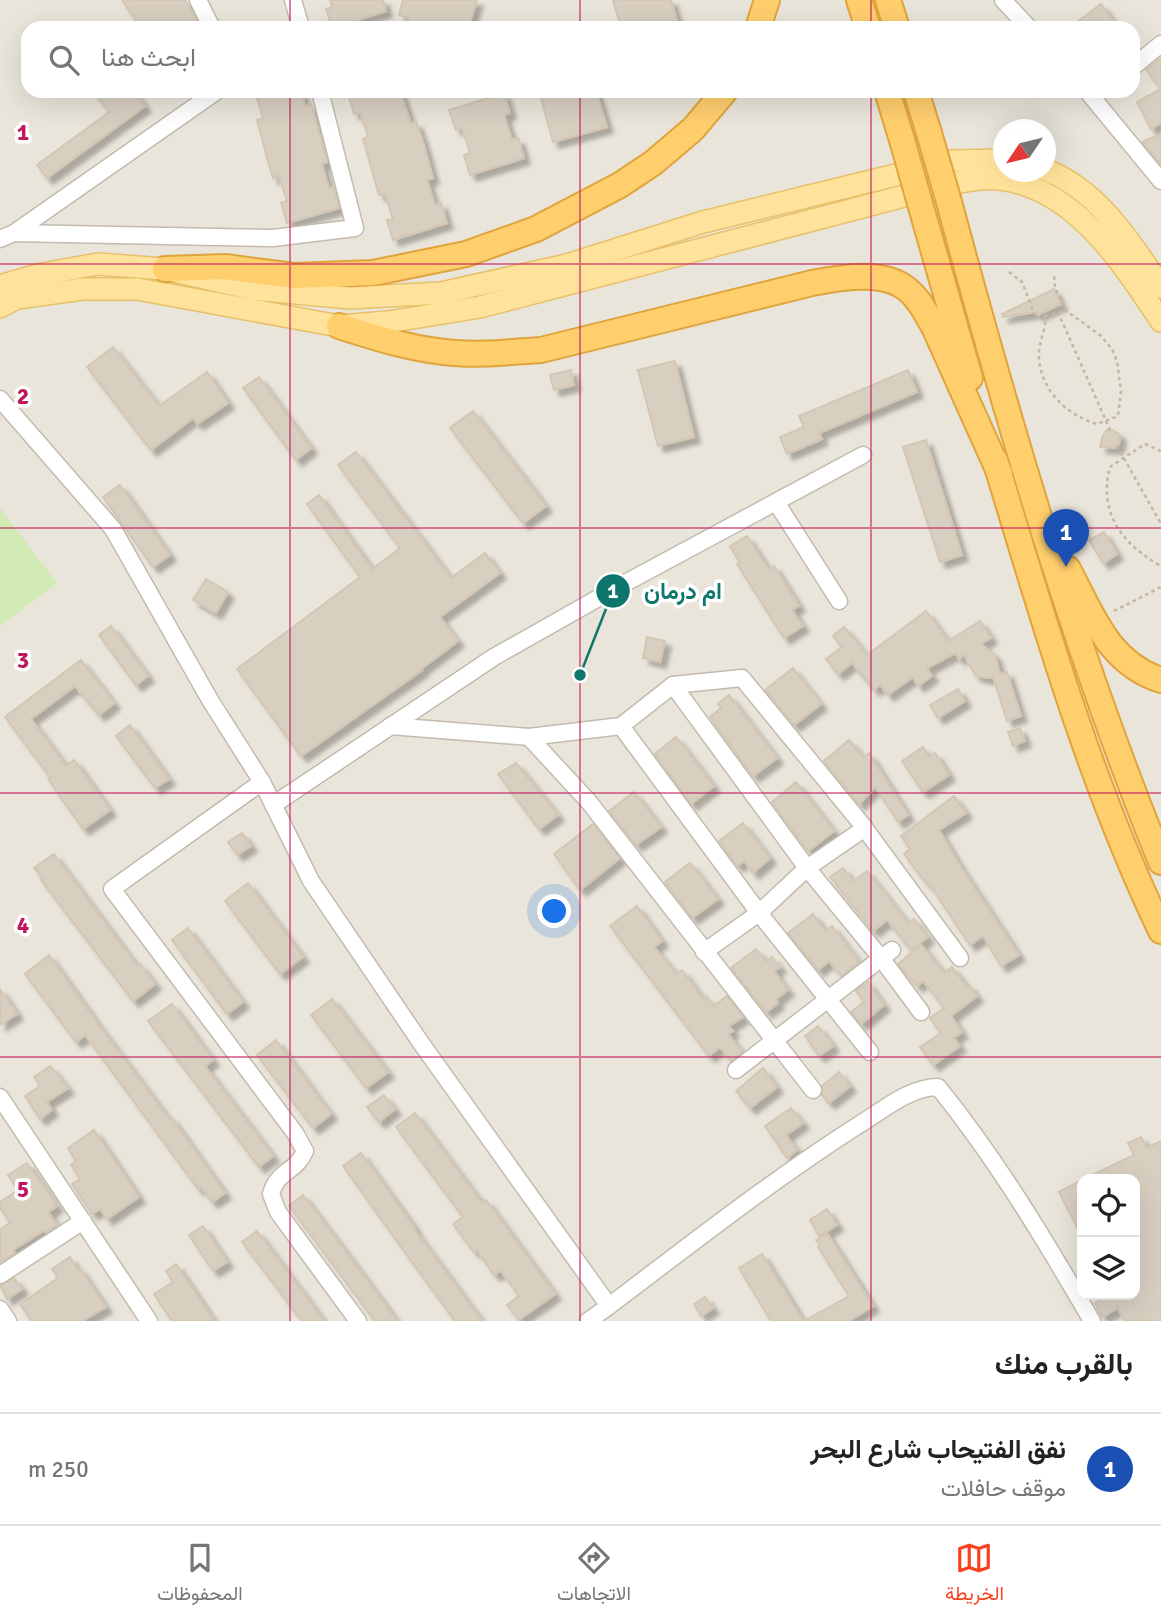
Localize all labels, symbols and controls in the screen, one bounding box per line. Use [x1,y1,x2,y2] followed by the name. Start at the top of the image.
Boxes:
[21,21,1140,98] search box
[45,41,83,79] icon: search
[101,42,196,74] text: ابحث هنا
[17,118,29,147] text: 1
[993,119,1056,182] north arrow
[17,382,29,411] text: 2
[1043,509,1089,567] pin: 1
[595,569,736,613] callout: ام درمان
[644,577,722,606] text: ام درمان
[607,578,619,604] text: 1
[17,646,29,675] text: 3
[537,894,571,928] your location
[17,911,29,940] text: 4
[1077,1174,1140,1300] map controls
[1077,1174,1140,1237] button: locate
[17,1175,29,1204] text: 5
[1077,1237,1140,1300] button: layers
[995,1346,1133,1383] text: بالقرب منك
[810,1434,1066,1466] text: نفق الفتيحاب شارع البحر
[28,1455,89,1484] text: 250 m
[1104,1455,1116,1484] text: 1
[941,1474,1066,1503] text: موقف حافلات
[157,1539,243,1610] tab: المحفوظات
[557,1539,631,1610] tab: الاتجاهات
[945,1539,1004,1610] tab: الخريطة

